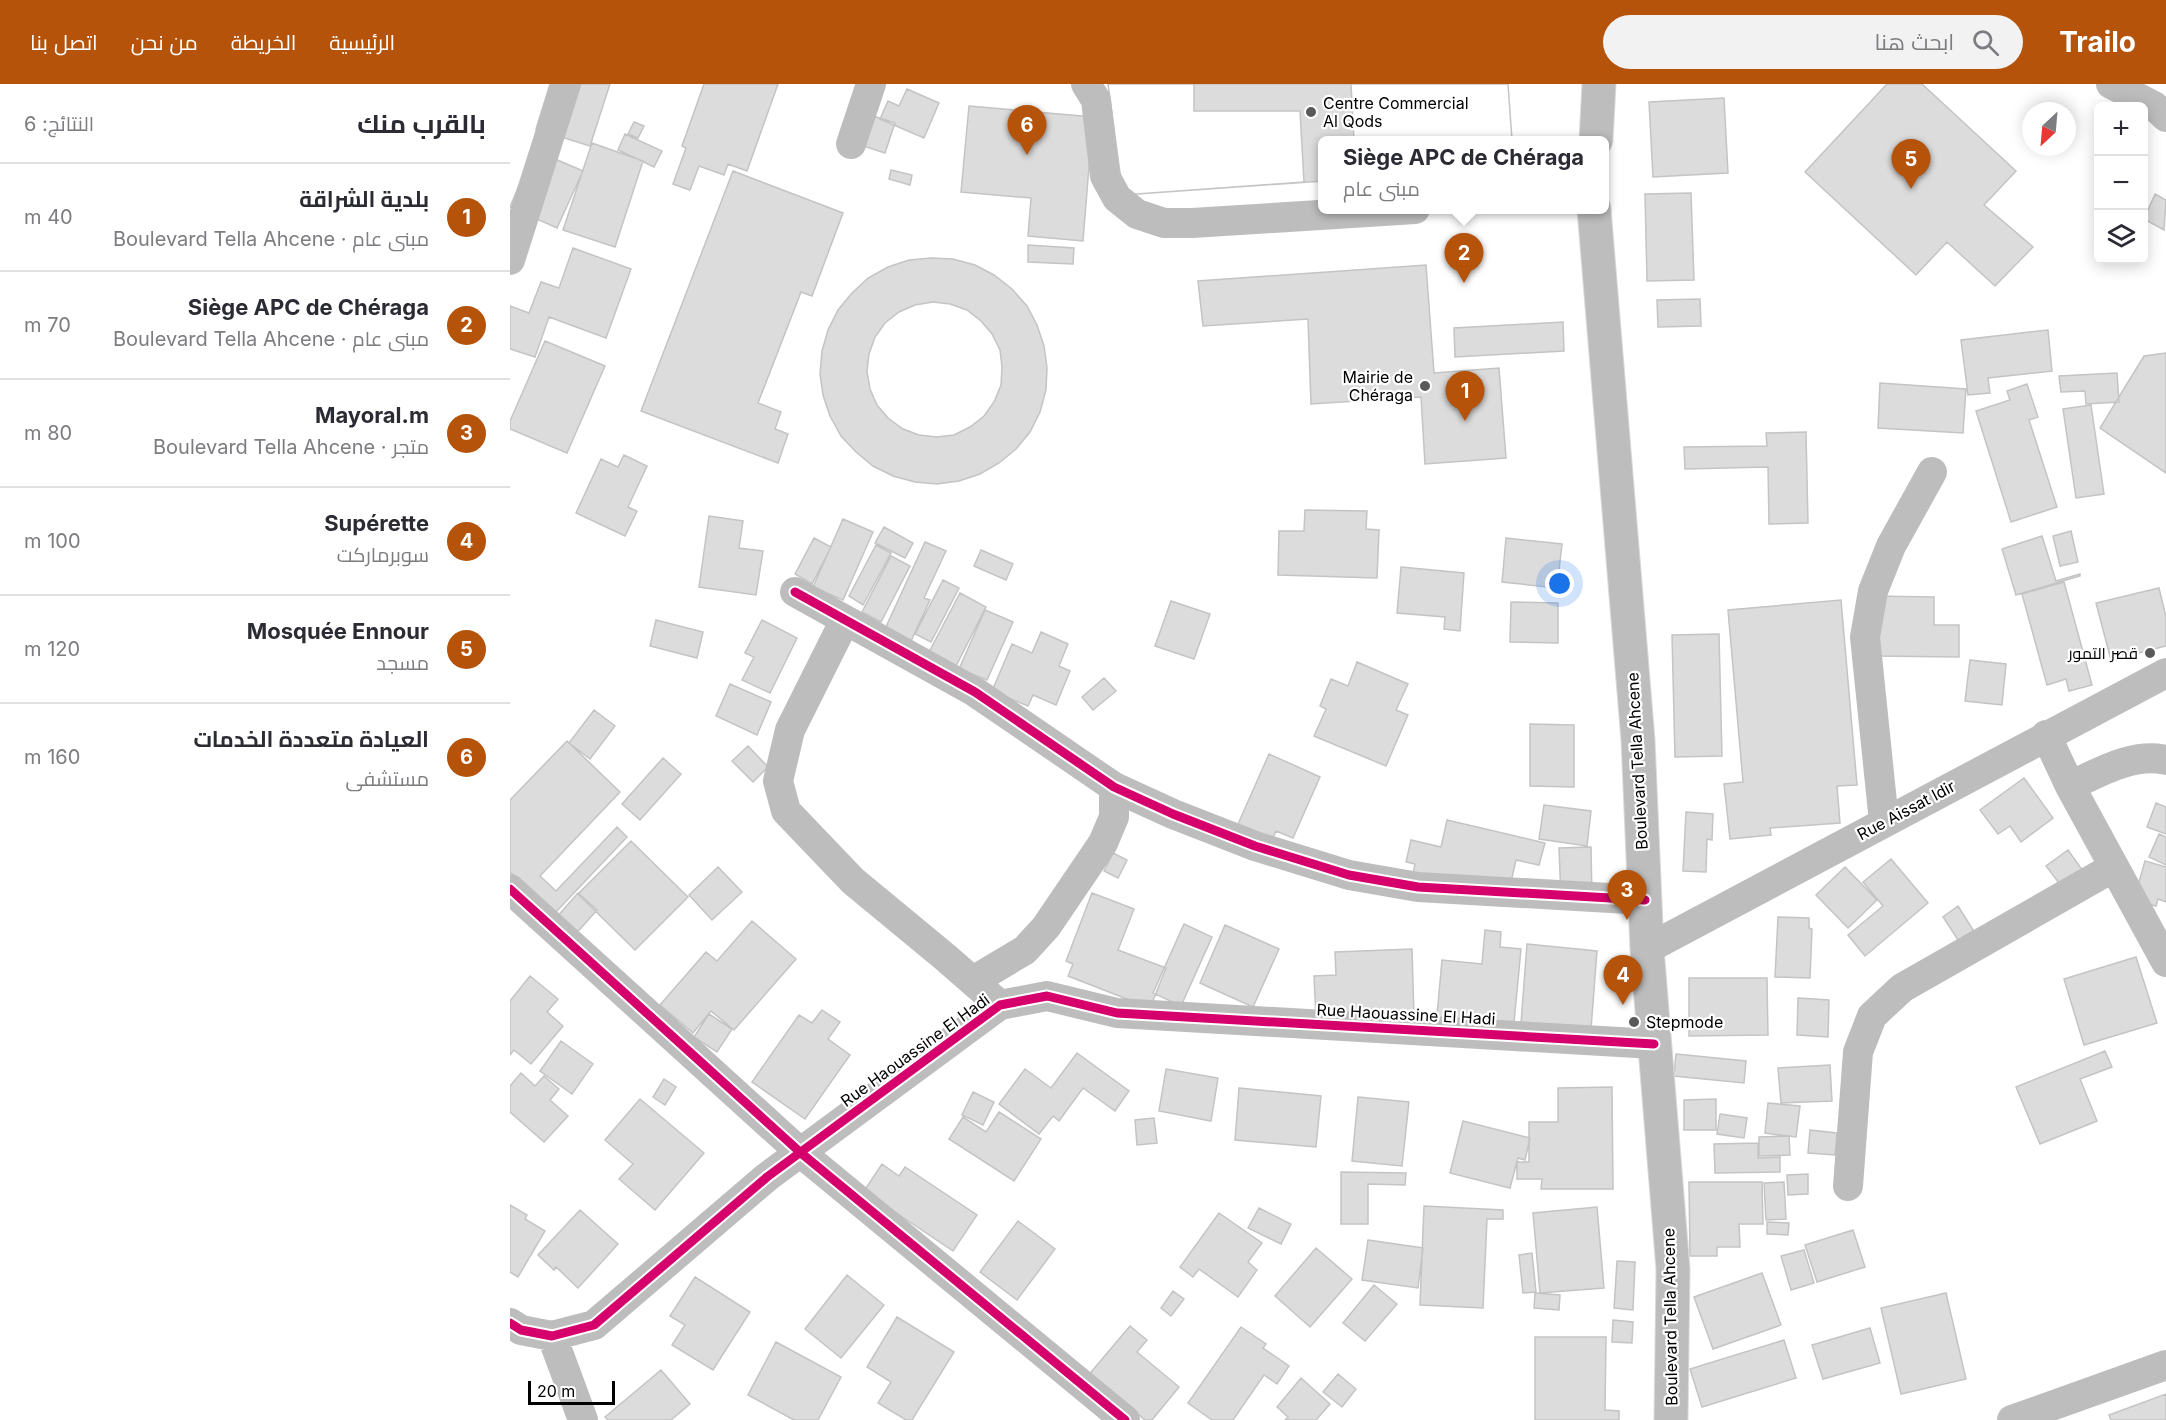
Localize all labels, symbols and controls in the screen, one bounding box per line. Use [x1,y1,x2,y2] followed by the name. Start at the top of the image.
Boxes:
[1603,15,2023,69] search box
[2059,25,2136,59] text: Trailo
[1969,26,2002,59] icon: search
[1875,29,1954,55] text: ابحث هنا
[30,30,98,55] text: اتصل بنا
[131,30,198,55] text: من نحن
[231,30,296,55] text: الخريطة
[329,30,395,55] text: الرئيسية
[1323,93,1469,131] place label: Centre Commercial Al Qods
[2022,102,2076,156] north arrow
[2094,102,2148,264] map controls
[2094,102,2148,156] button: +
[1304,105,1318,119] marker: Centre Commercial Al Qods
[1008,106,1046,155] pin: 6
[357,108,486,139] text: بالقرب منك
[24,112,94,136] text: النتائج: 6
[1318,136,1609,214] popup
[1892,140,1930,189] pin: 5
[1343,144,1584,170] text: Siège APC de Chéraga
[2094,156,2148,210] button: −
[1343,177,1420,201] text: مبنى عام
[299,186,429,212] text: بلدية الشراقة
[24,205,73,229] text: 40 m
[462,205,471,229] text: 1
[2094,210,2148,264] button: layers
[113,227,429,251] text: مبنى عام · Boulevard Tella Ahcene
[1444,234,1484,283] pin: 2
[188,294,429,320] text: Siège APC de Chéraga
[24,313,71,337] text: 70 m
[460,313,473,337] text: 2
[113,327,429,351] text: مبنى عام · Boulevard Tella Ahcene
[1343,367,1413,405] place label: Mairie de Chéraga
[1446,372,1484,421] pin: 1
[1418,379,1432,393] marker: Mairie de Chéraga
[315,402,429,428] text: Mayoral.m
[24,421,72,445] text: 80 m
[460,421,473,445] text: 3
[153,435,429,459] text: متجر · Boulevard Tella Ahcene
[324,510,429,536] text: Supérette
[24,529,81,553] text: 100 m
[460,529,473,553] text: 4
[337,543,429,567] text: سوبرماركت
[1545,569,1574,598] your location
[247,618,429,644] text: Mosquée Ennour
[24,637,80,661] text: 120 m
[460,637,473,661] text: 5
[2067,643,2138,663] place label: قصر التمور
[2143,646,2157,660] marker: قصر التمور
[376,651,429,675] text: مسجد
[1622,672,1652,850] street label: Boulevard Tella Ahcene
[193,726,429,752] text: العيادة متعددة الخدمات
[24,745,80,769] text: 160 m
[460,745,473,769] text: 6
[345,767,429,791] text: مستشفى
[1854,776,1958,844] street label: Rue Aissat Idir
[1608,870,1646,920] pin: 3
[1604,956,1642,1005] pin: 4
[837,989,993,1111] street label: Rue Haouassine El Hadi
[1316,999,1496,1029] street label: Rue Haouassine El Hadi
[1646,1012,1723,1032] place label: Stepmode
[1627,1015,1641,1029] marker: Stepmode
[1658,1228,1682,1406] street label: Boulevard Tella Ahcene
[528,1378,615,1406] scale bar
[537,1381,575,1401] text: 20 m

